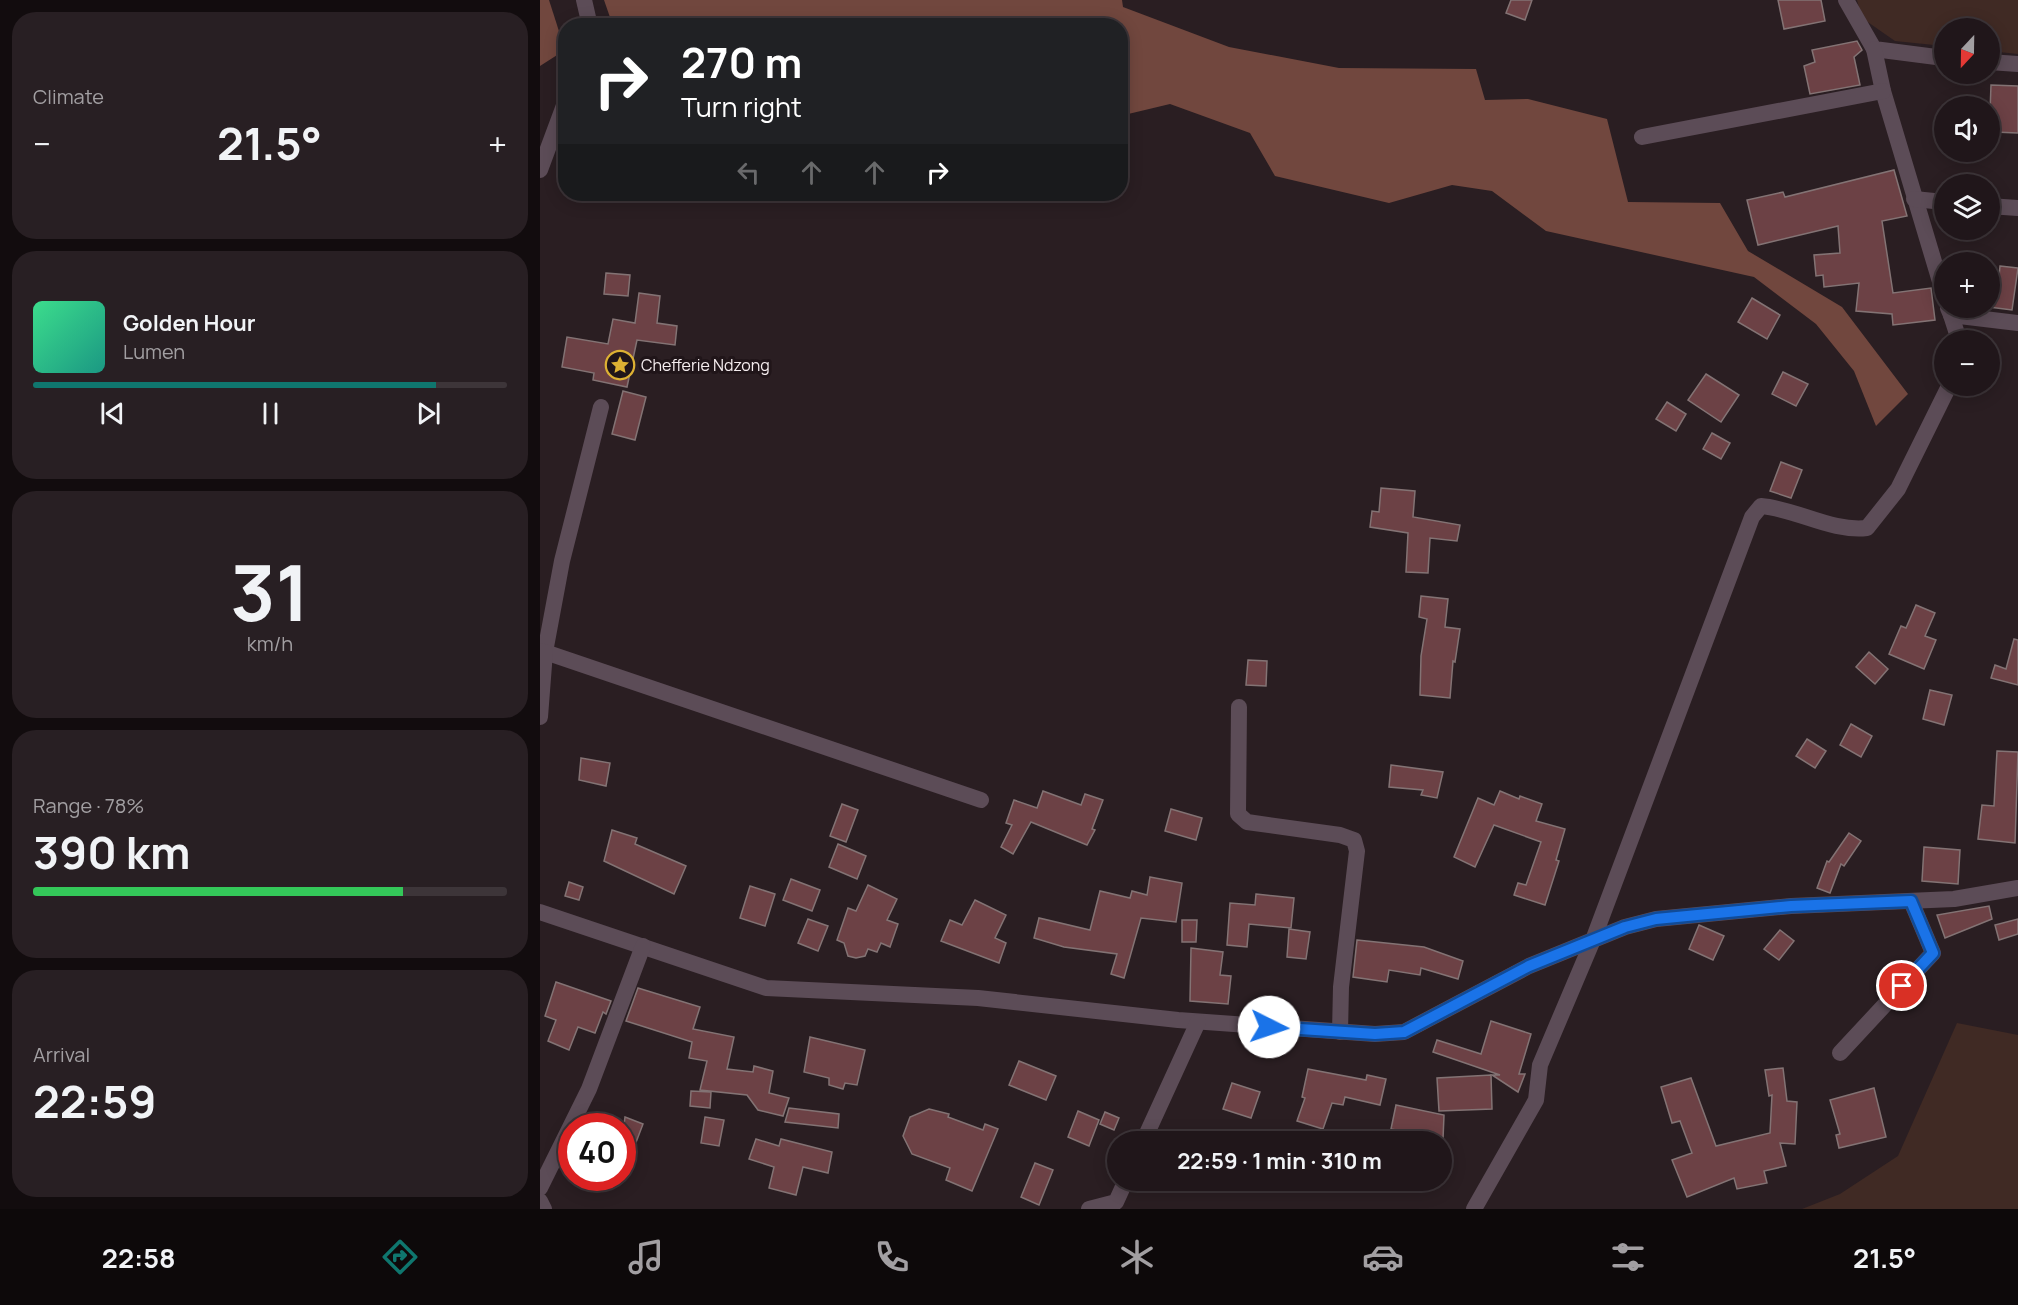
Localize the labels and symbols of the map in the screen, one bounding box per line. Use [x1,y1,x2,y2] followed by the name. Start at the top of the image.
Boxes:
[1934,18,2000,84] north arrow
[604,349,636,381] place icon: Chefferie Ndzong
[641,354,770,376] place label: Chefferie Ndzong
[1876,960,1927,1011] pin
[1237,995,1301,1059] position arrow
[558,1113,636,1191] speed limit sign: 40

